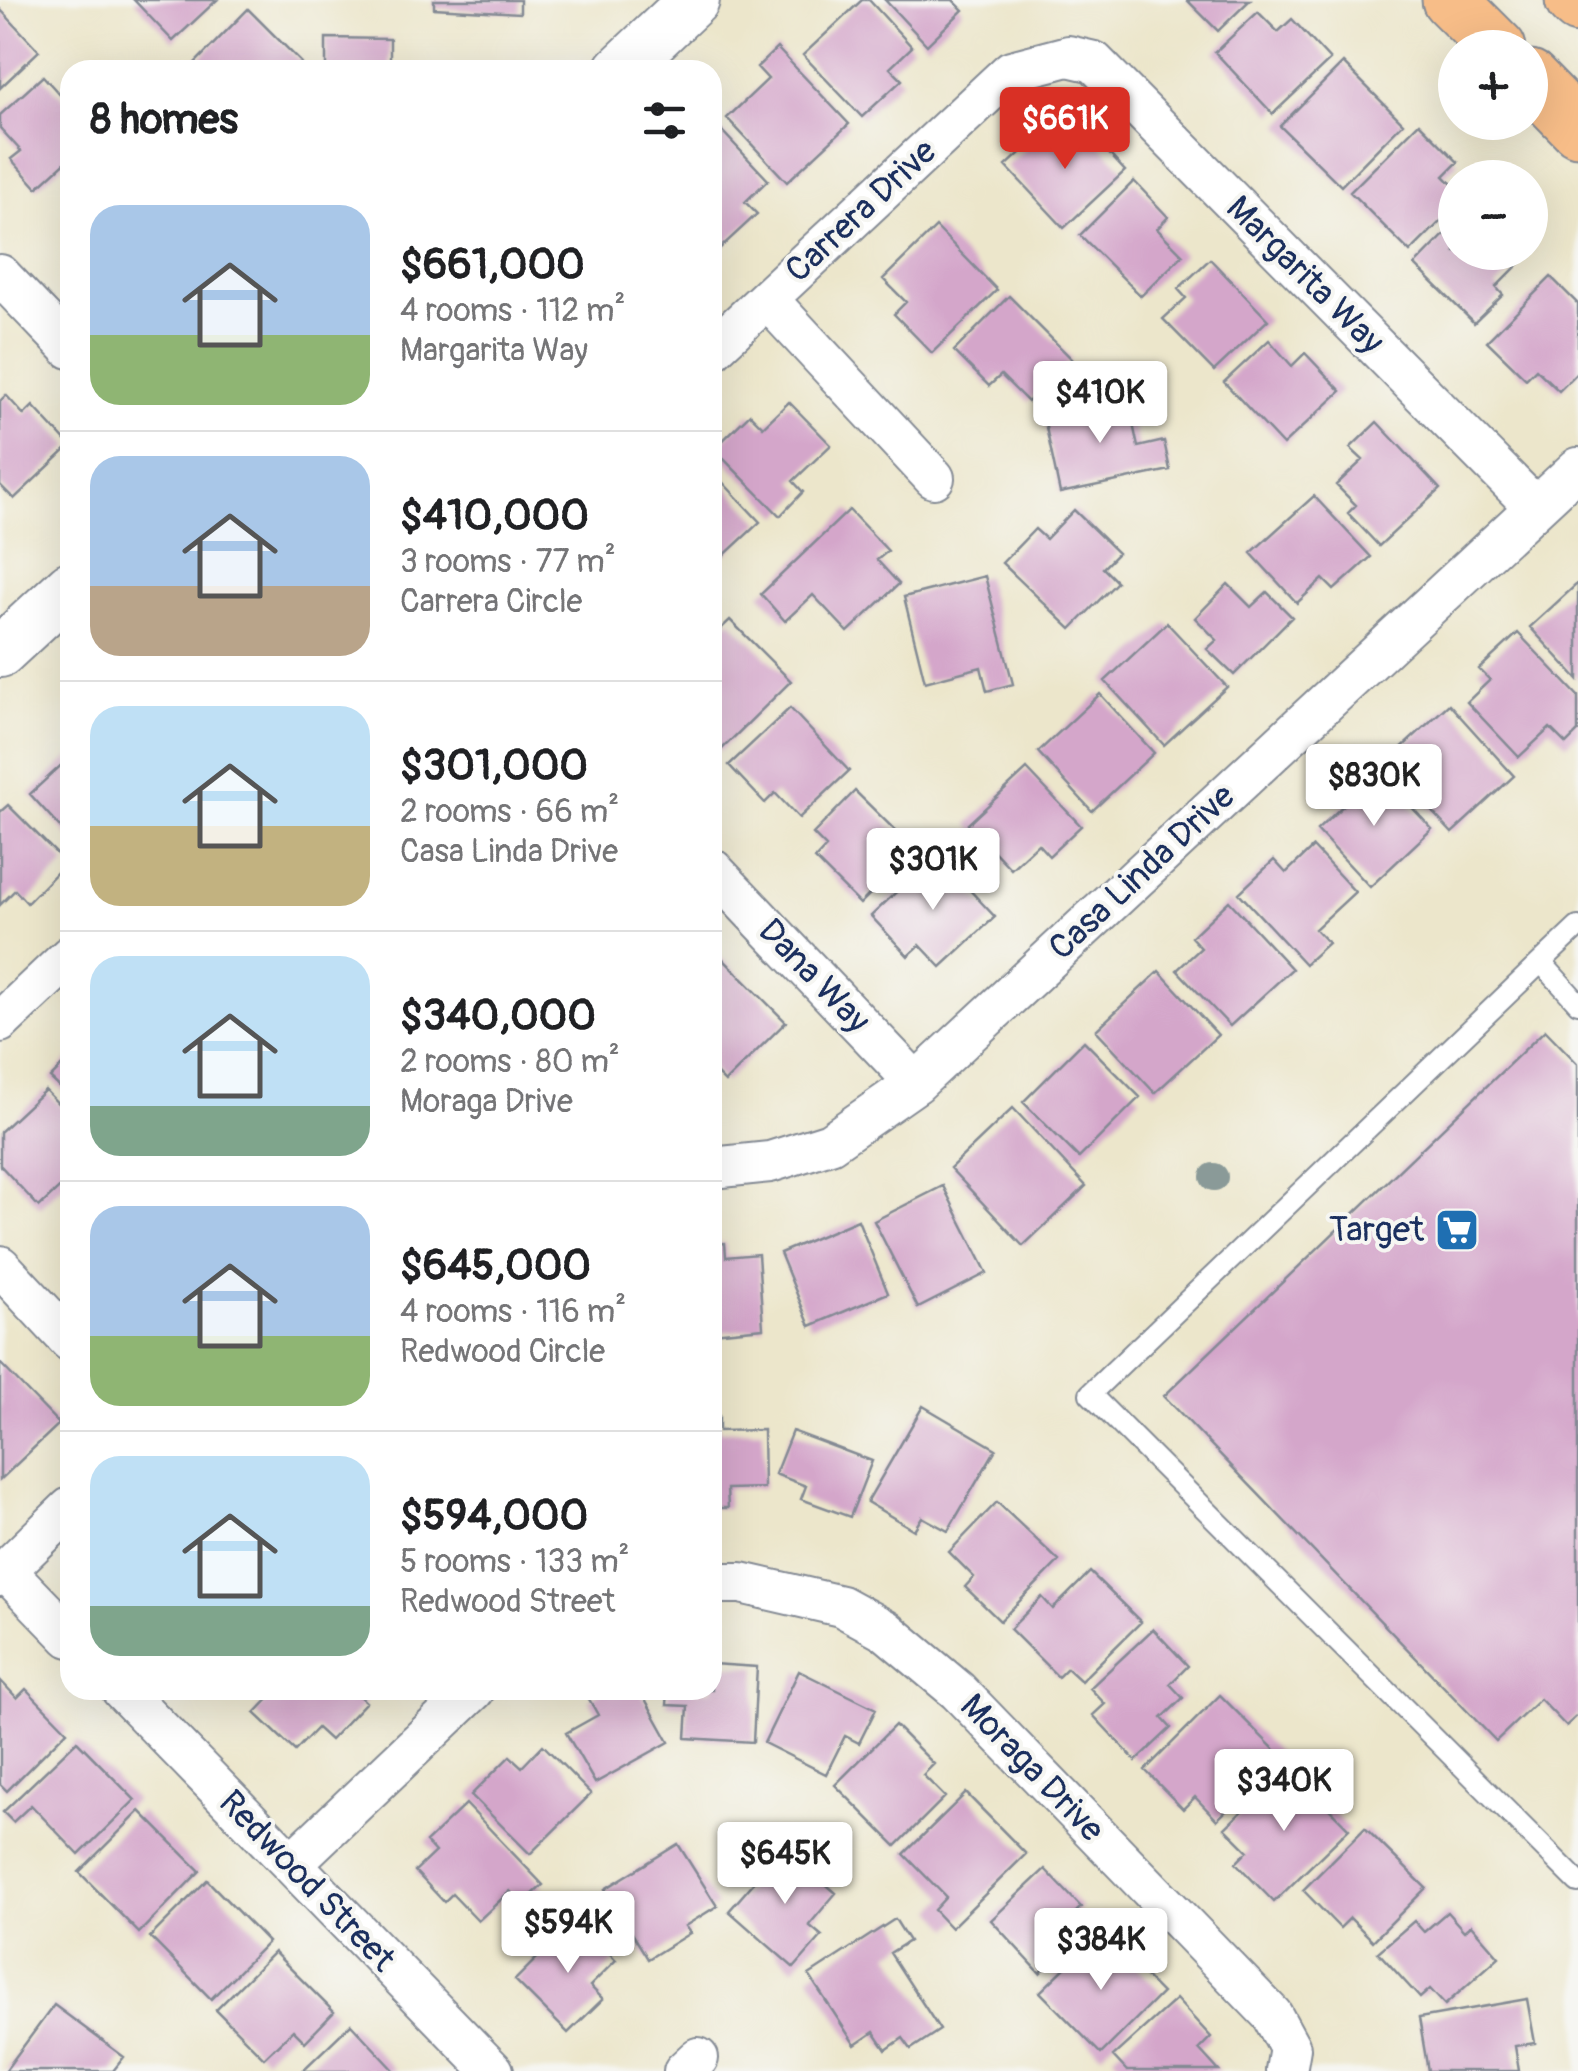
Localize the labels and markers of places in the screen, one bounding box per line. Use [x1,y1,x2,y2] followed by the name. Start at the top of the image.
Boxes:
[995,87,1135,172] pin: $661K
[1030,361,1170,446] pin: $410K
[1304,744,1444,829] pin: $830K
[863,828,1003,913] pin: $301K
[1434,1207,1480,1253] supermarket icon: Target
[1329,1208,1425,1252] place label: Target
[1214,1749,1354,1834] pin: $340K
[715,1822,855,1907] pin: $645K
[498,1891,638,1976] pin: $594K
[1031,1908,1171,1993] pin: $384K

